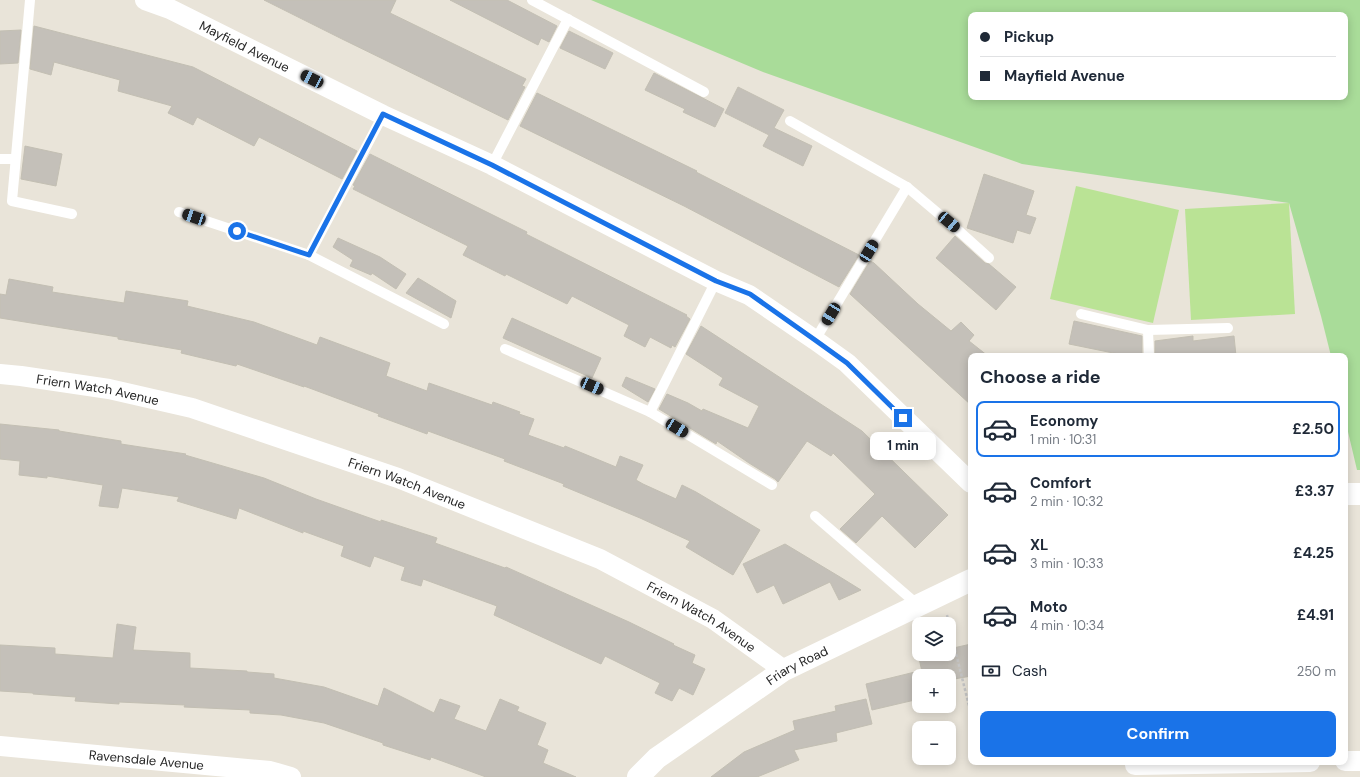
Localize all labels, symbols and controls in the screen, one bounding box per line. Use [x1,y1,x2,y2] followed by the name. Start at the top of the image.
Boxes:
[197,17,292,76] street label: Mayfield Avenue
[1004,27,1054,47] text: Pickup
[1004,66,1125,86] text: Mayfield Avenue
[299,68,325,90] car
[181,207,207,227] car
[936,210,962,234] car
[228,222,246,240] route start
[858,238,880,264] car
[820,301,842,327] car
[980,365,1101,389] text: Choose a ride
[35,370,161,409] street label: Friern Watch Avenue
[579,376,605,396] car
[894,409,912,427] route end
[982,411,1018,447] icon: car
[1030,411,1098,431] text: Economy
[664,417,690,439] car
[1292,419,1334,439] text: £2.50
[1030,431,1096,448] text: 1 min · 10:31
[870,432,936,460] callout: 1 min
[887,437,919,454] text: 1 min
[346,454,468,513] street label: Friern Watch Avenue
[982,473,1018,509] icon: car
[1030,473,1091,493] text: Comfort
[1295,481,1334,501] text: £3.37
[1030,493,1103,510] text: 2 min · 10:32
[982,535,1018,571] icon: car
[1030,535,1048,555] text: XL
[1293,543,1334,563] text: £4.25
[1030,555,1104,572] text: 3 min · 10:33
[644,577,759,656] street label: Friern Watch Avenue
[982,597,1018,633] icon: car
[1030,597,1068,617] text: Moto
[1297,605,1334,625] text: £4.91
[912,617,956,765] map controls
[912,617,956,661] button: layers
[1030,617,1104,634] text: 4 min · 10:34
[763,642,831,689] street label: Friary Road
[980,660,1002,682] icon: cash
[1012,661,1047,681] text: Cash
[1297,663,1336,680] text: 250 m
[912,669,956,713] button: +
[980,711,1336,757] button: Confirm
[912,721,956,765] button: −
[88,746,205,774] street label: Ravensdale Avenue

